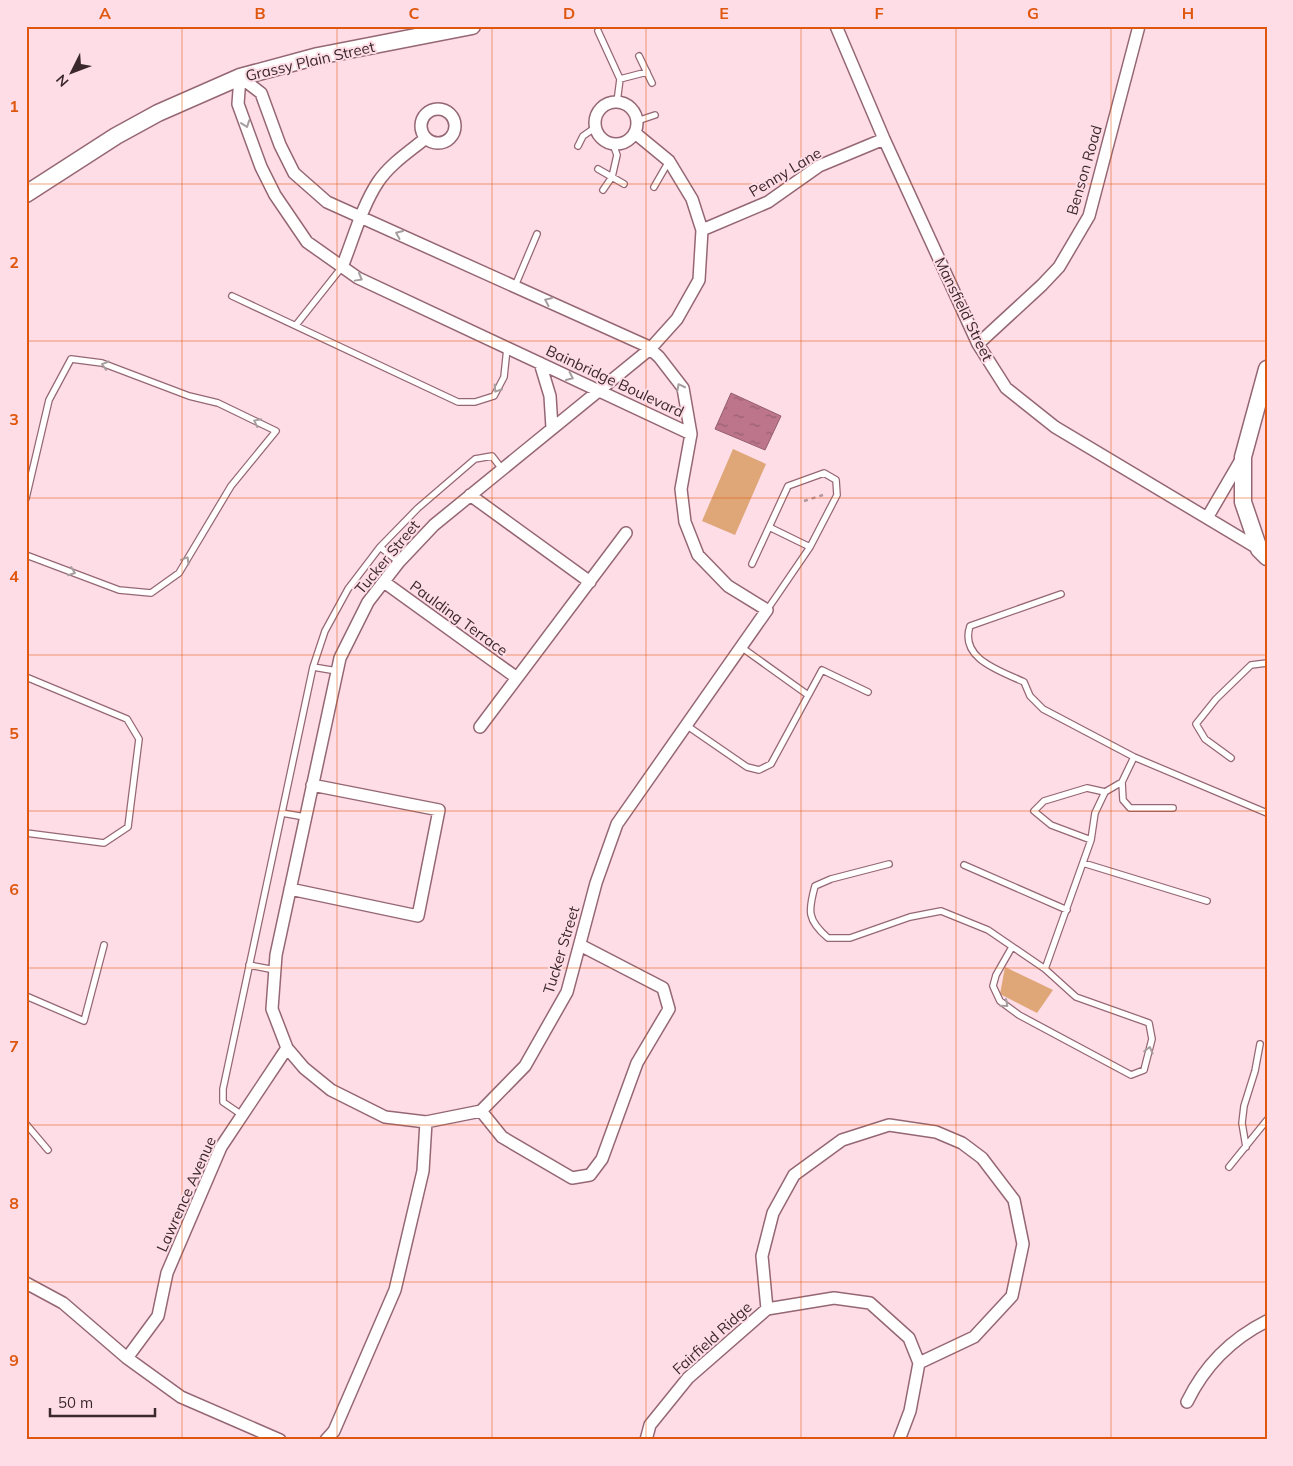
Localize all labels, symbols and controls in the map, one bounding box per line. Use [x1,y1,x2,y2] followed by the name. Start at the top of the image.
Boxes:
[99,3,111,23] text: A
[254,3,266,23] text: B
[409,3,420,23] text: C
[563,3,575,23] text: D
[719,3,729,23] text: E
[874,3,884,23] text: F
[1027,3,1039,23] text: G
[1182,3,1194,23] text: H
[244,37,376,85] street label: Grassy Plain Street
[48,48,98,98] north arrow
[52,71,73,91] text: N
[9,96,19,116] text: 1
[240,119,250,128] one-way arrow
[1062,123,1106,217] street label: Benson Road
[745,143,825,201] street label: Penny Lane
[396,230,405,240] one-way arrow
[9,252,19,272] text: 2
[931,254,997,364] street label: Mansfield Street
[354,272,363,282] one-way arrow
[544,297,553,307] one-way arrow
[543,341,687,421] street label: Bainbridge Boulevard
[102,360,110,370] one-way arrow
[565,371,574,381] one-way arrow
[676,383,686,392] one-way arrow
[493,384,503,393] one-way arrow
[9,409,19,429] text: 3
[253,417,262,428] one-way arrow
[351,516,423,598] street label: Tucker Street
[180,557,190,566] one-way arrow
[9,566,19,586] text: 4
[67,566,76,576] one-way arrow
[406,576,512,660] street label: Paulding Terrace
[9,723,19,743] text: 5
[9,879,19,899] text: 6
[539,904,583,996] street label: Tucker Street
[999,998,1008,1007] one-way arrow
[9,1036,19,1056] text: 7
[1143,1046,1154,1055] one-way arrow
[152,1133,220,1255] street label: Lawrence Avenue
[9,1193,19,1213] text: 8
[669,1297,755,1379] street label: Fairfield Ridge
[9,1350,19,1370] text: 9
[50,1386,155,1418] scale bar
[58,1393,93,1412] text: 50 m

